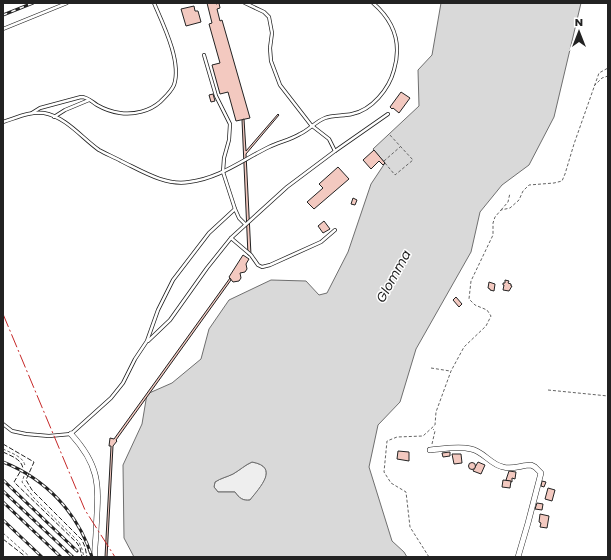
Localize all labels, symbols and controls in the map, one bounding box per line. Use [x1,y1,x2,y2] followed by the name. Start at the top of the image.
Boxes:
[559,12,599,52] north arrow
[575,14,583,30] text: N
[371,246,416,306] water label: Glomma

